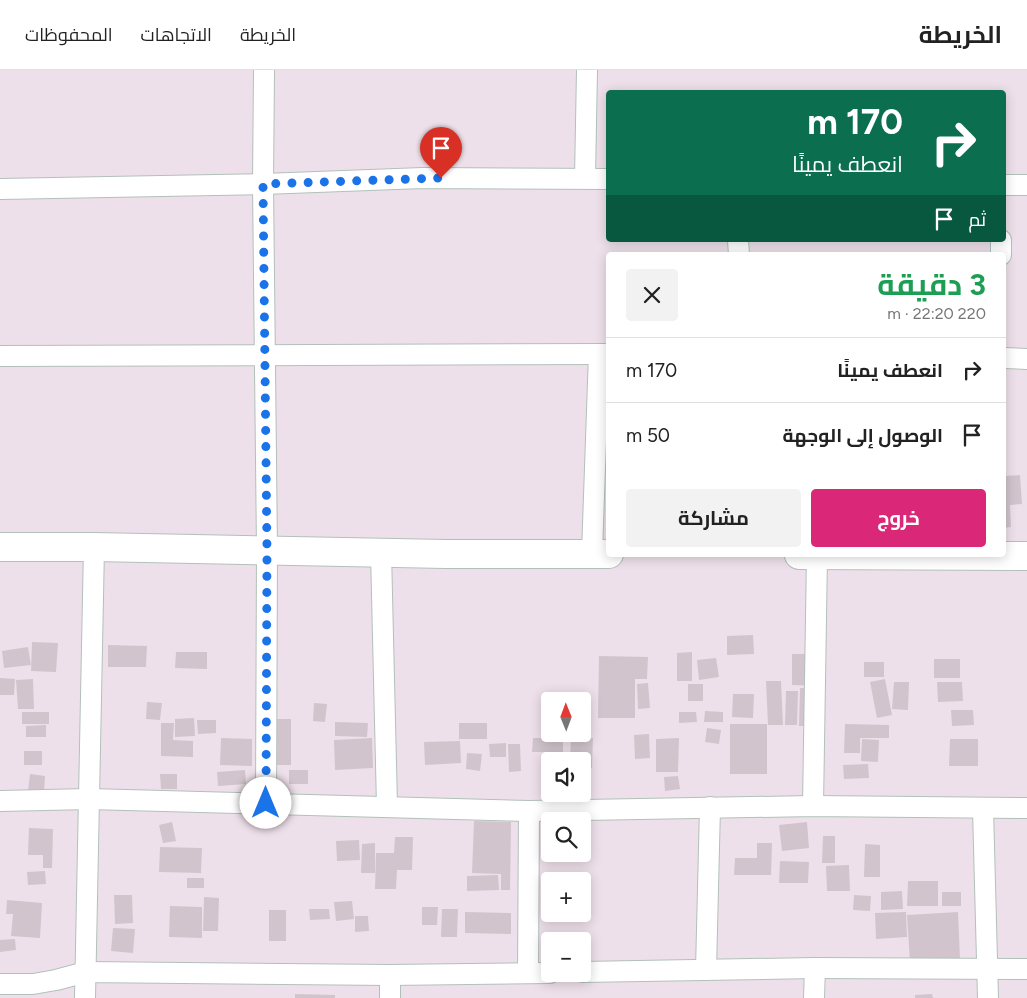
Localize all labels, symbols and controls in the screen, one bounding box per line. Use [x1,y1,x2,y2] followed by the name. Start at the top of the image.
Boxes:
[919,20,1002,49] text: الخريطة
[25,24,113,46] text: المحفوظات
[141,24,212,46] text: الاتجاهات
[240,24,296,46] text: الخريطة
[807,101,903,143] text: 170 m
[921,110,986,175] icon: right
[420,127,462,178] pin
[427,134,455,162] icon: arrive
[792,151,903,178] text: انعطف يمينًا
[930,205,958,233] icon: arrive
[968,208,986,231] text: ثم
[877,266,986,303] text: 3 دقيقة
[626,269,678,321] button: close
[887,304,986,323] text: 220 m · 22:20
[958,356,986,384] icon: right
[626,359,677,382] text: 170 m
[837,359,943,382] text: انعطف يمينًا
[958,421,986,449] icon: arrive
[626,424,670,447] text: 50 m
[783,424,943,447] text: الوصول إلى الوجهة
[626,489,801,547] button: مشاركة
[811,489,986,547] button: خروج
[541,692,591,742] north arrow
[541,692,591,982] map controls
[541,752,591,802] button: sound
[239,776,291,828] position arrow
[541,812,591,862] button: search
[541,872,591,922] button: +
[541,932,591,982] button: −

